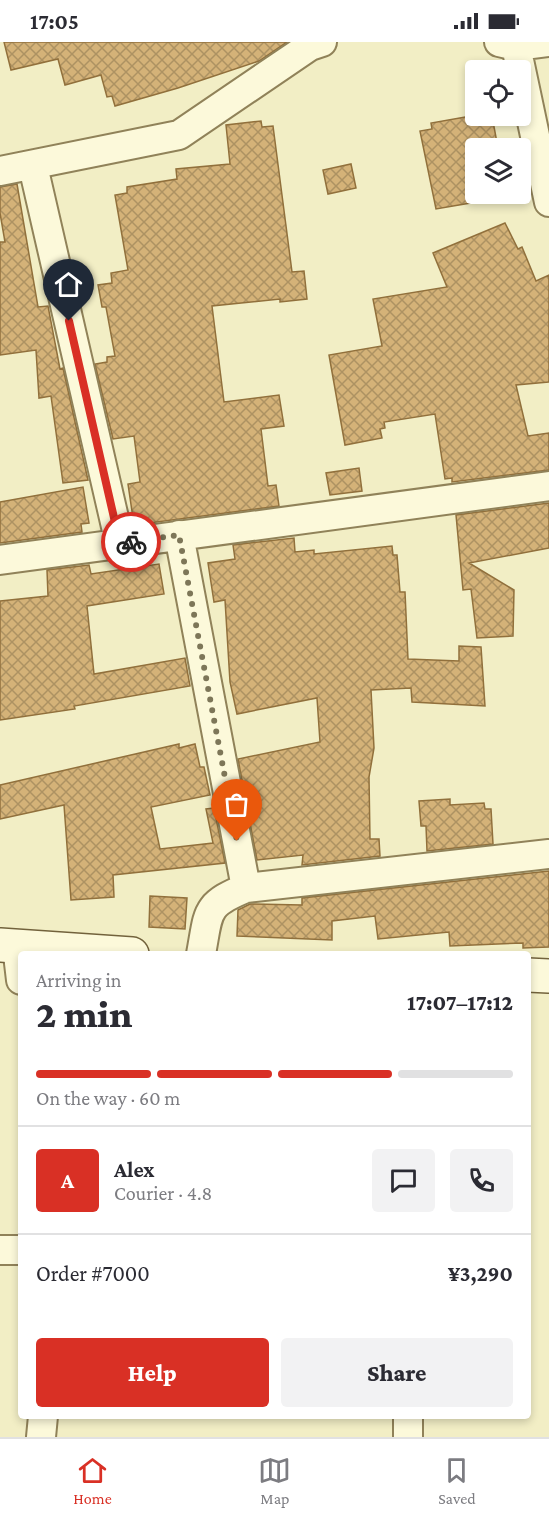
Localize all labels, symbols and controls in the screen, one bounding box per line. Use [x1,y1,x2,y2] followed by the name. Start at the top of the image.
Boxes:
[30,9,79,34] text: 17:05
[465,60,531,204] map controls
[465,60,531,126] button: locate
[465,138,531,204] button: layers
[43,259,94,321] pin
[52,268,85,301] icon: home
[101,512,161,572] courier
[115,526,148,559] icon: bike
[211,779,262,841] pin
[220,788,253,821] icon: bag
[36,969,121,991] text: Arriving in
[407,990,513,1015] text: 17:07–17:12
[36,992,132,1035] text: 2 min
[36,1087,180,1109] text: On the way · 60 m
[372,1149,435,1212] button: chat
[450,1149,513,1212] button: phone
[114,1157,155,1182] text: Alex
[61,1168,74,1193] text: A
[114,1182,212,1204] text: Courier · 4.8
[36,1261,150,1286] text: Order #7000
[448,1261,513,1286] text: ¥3,290
[36,1338,269,1407] button: Help
[281,1338,513,1407] button: Share
[73,1454,112,1507] tab: Home
[258,1454,291,1507] tab: Map
[438,1454,476,1507] tab: Saved

